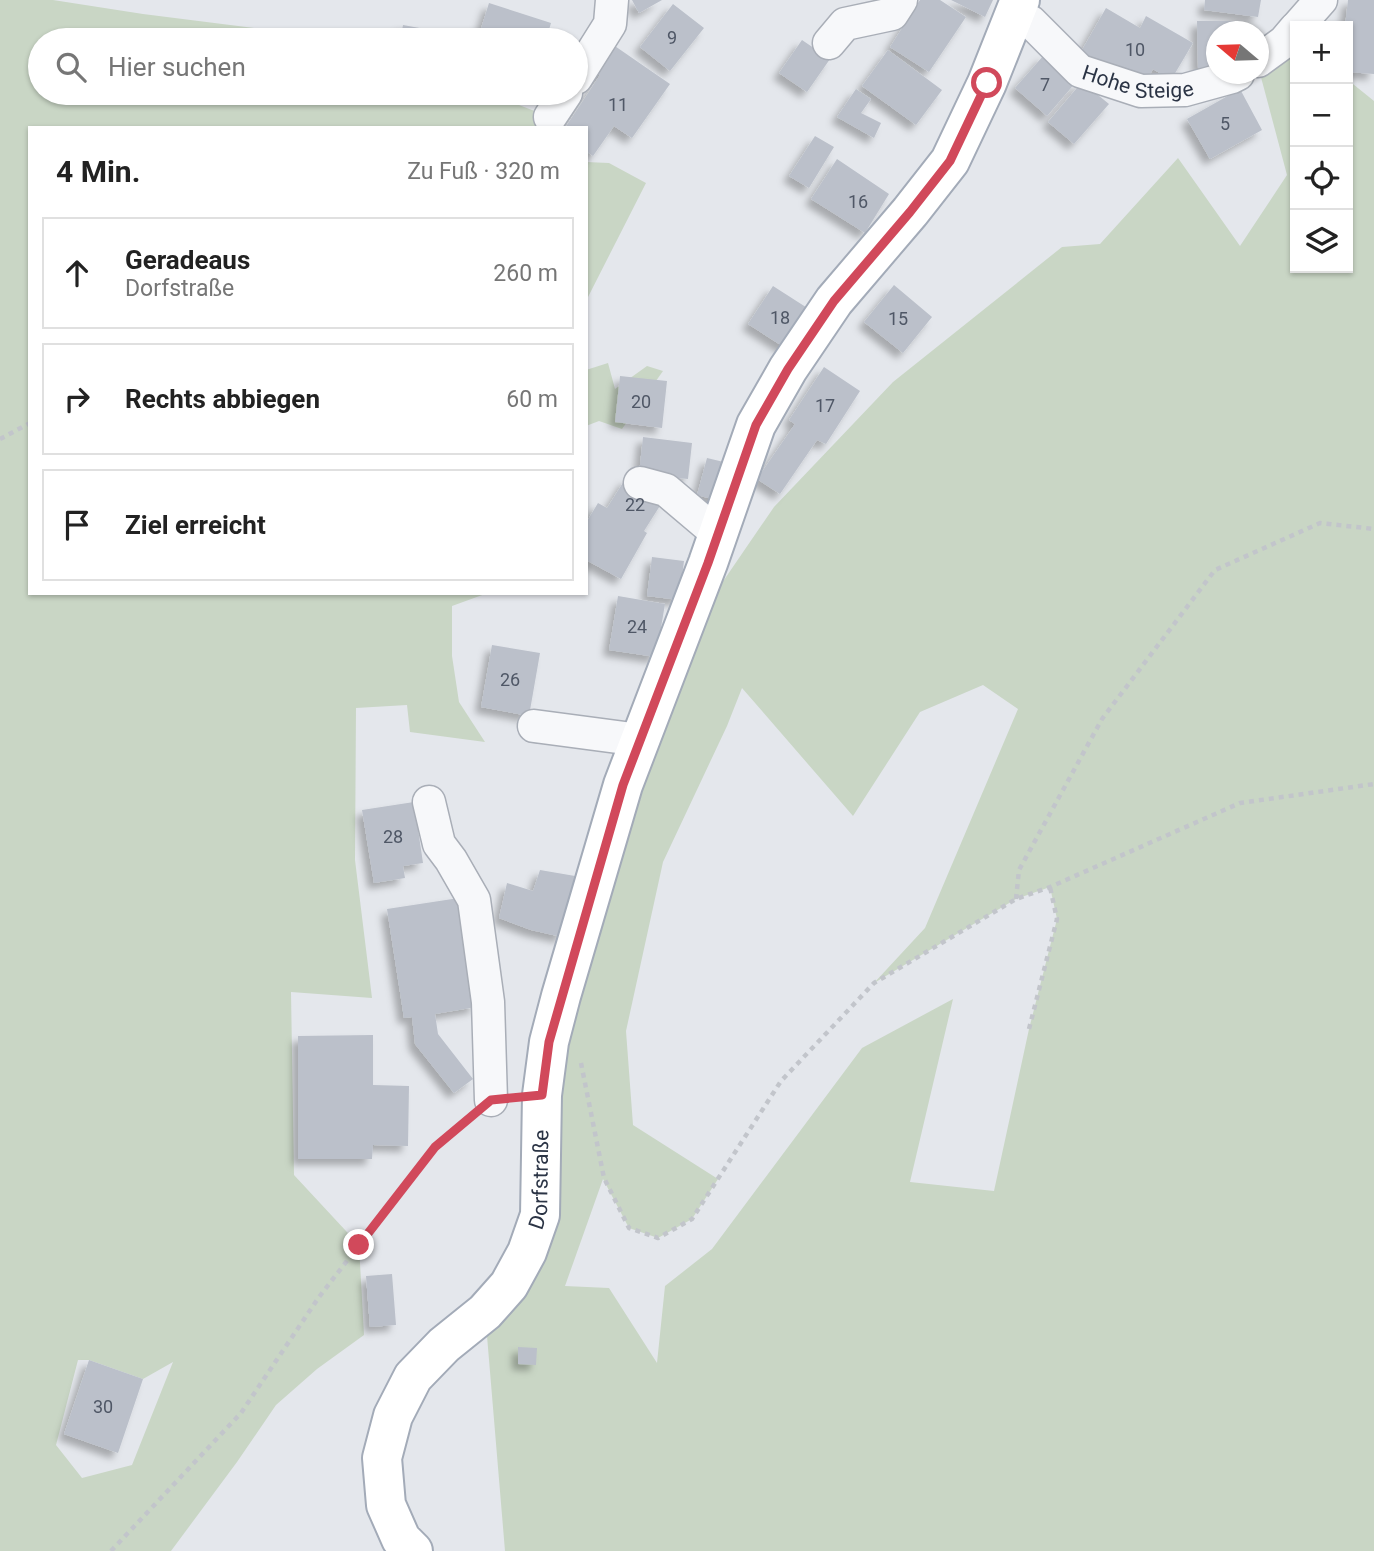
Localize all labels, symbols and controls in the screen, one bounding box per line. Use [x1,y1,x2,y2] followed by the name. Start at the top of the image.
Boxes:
[1206,21,1269,84] north arrow
[1290,21,1353,273] map controls
[1290,21,1353,84] button: +
[667,27,677,48] house number: 9
[28,28,588,105] search box
[1125,39,1145,60] house number: 10
[52,48,90,86] icon: search
[108,52,246,82] text: Hier suchen
[1079,61,1196,103] street label: Hohe Steige
[971,67,1002,98] route start
[1040,74,1050,95] house number: 7
[1290,84,1353,147] button: −
[608,94,628,115] house number: 11
[1220,113,1230,134] house number: 5
[1290,147,1353,210] button: locate
[56,154,140,189] text: 4 Min.
[407,158,560,185] text: Zu Fuß · 320 m
[848,191,868,212] house number: 16
[1290,210,1353,273] button: layers
[125,245,250,275] text: Geradeaus
[58,254,96,292] icon: ahead
[493,260,558,287] text: 260 m
[125,275,234,302] text: Dorfstraße
[770,307,790,328] house number: 18
[888,308,908,329] house number: 15
[58,380,96,418] icon: right
[125,384,320,414] text: Rechts abbiegen
[506,386,558,413] text: 60 m
[631,391,651,412] house number: 20
[815,395,835,416] house number: 17
[625,494,645,515] house number: 22
[58,506,96,544] icon: arrive
[125,510,266,540] text: Ziel erreicht
[627,616,647,637] house number: 24
[500,669,520,690] house number: 26
[383,826,403,847] house number: 28
[524,1130,553,1233] street label: Dorfstraße
[343,1229,374,1260] route end
[93,1396,113,1417] house number: 30

